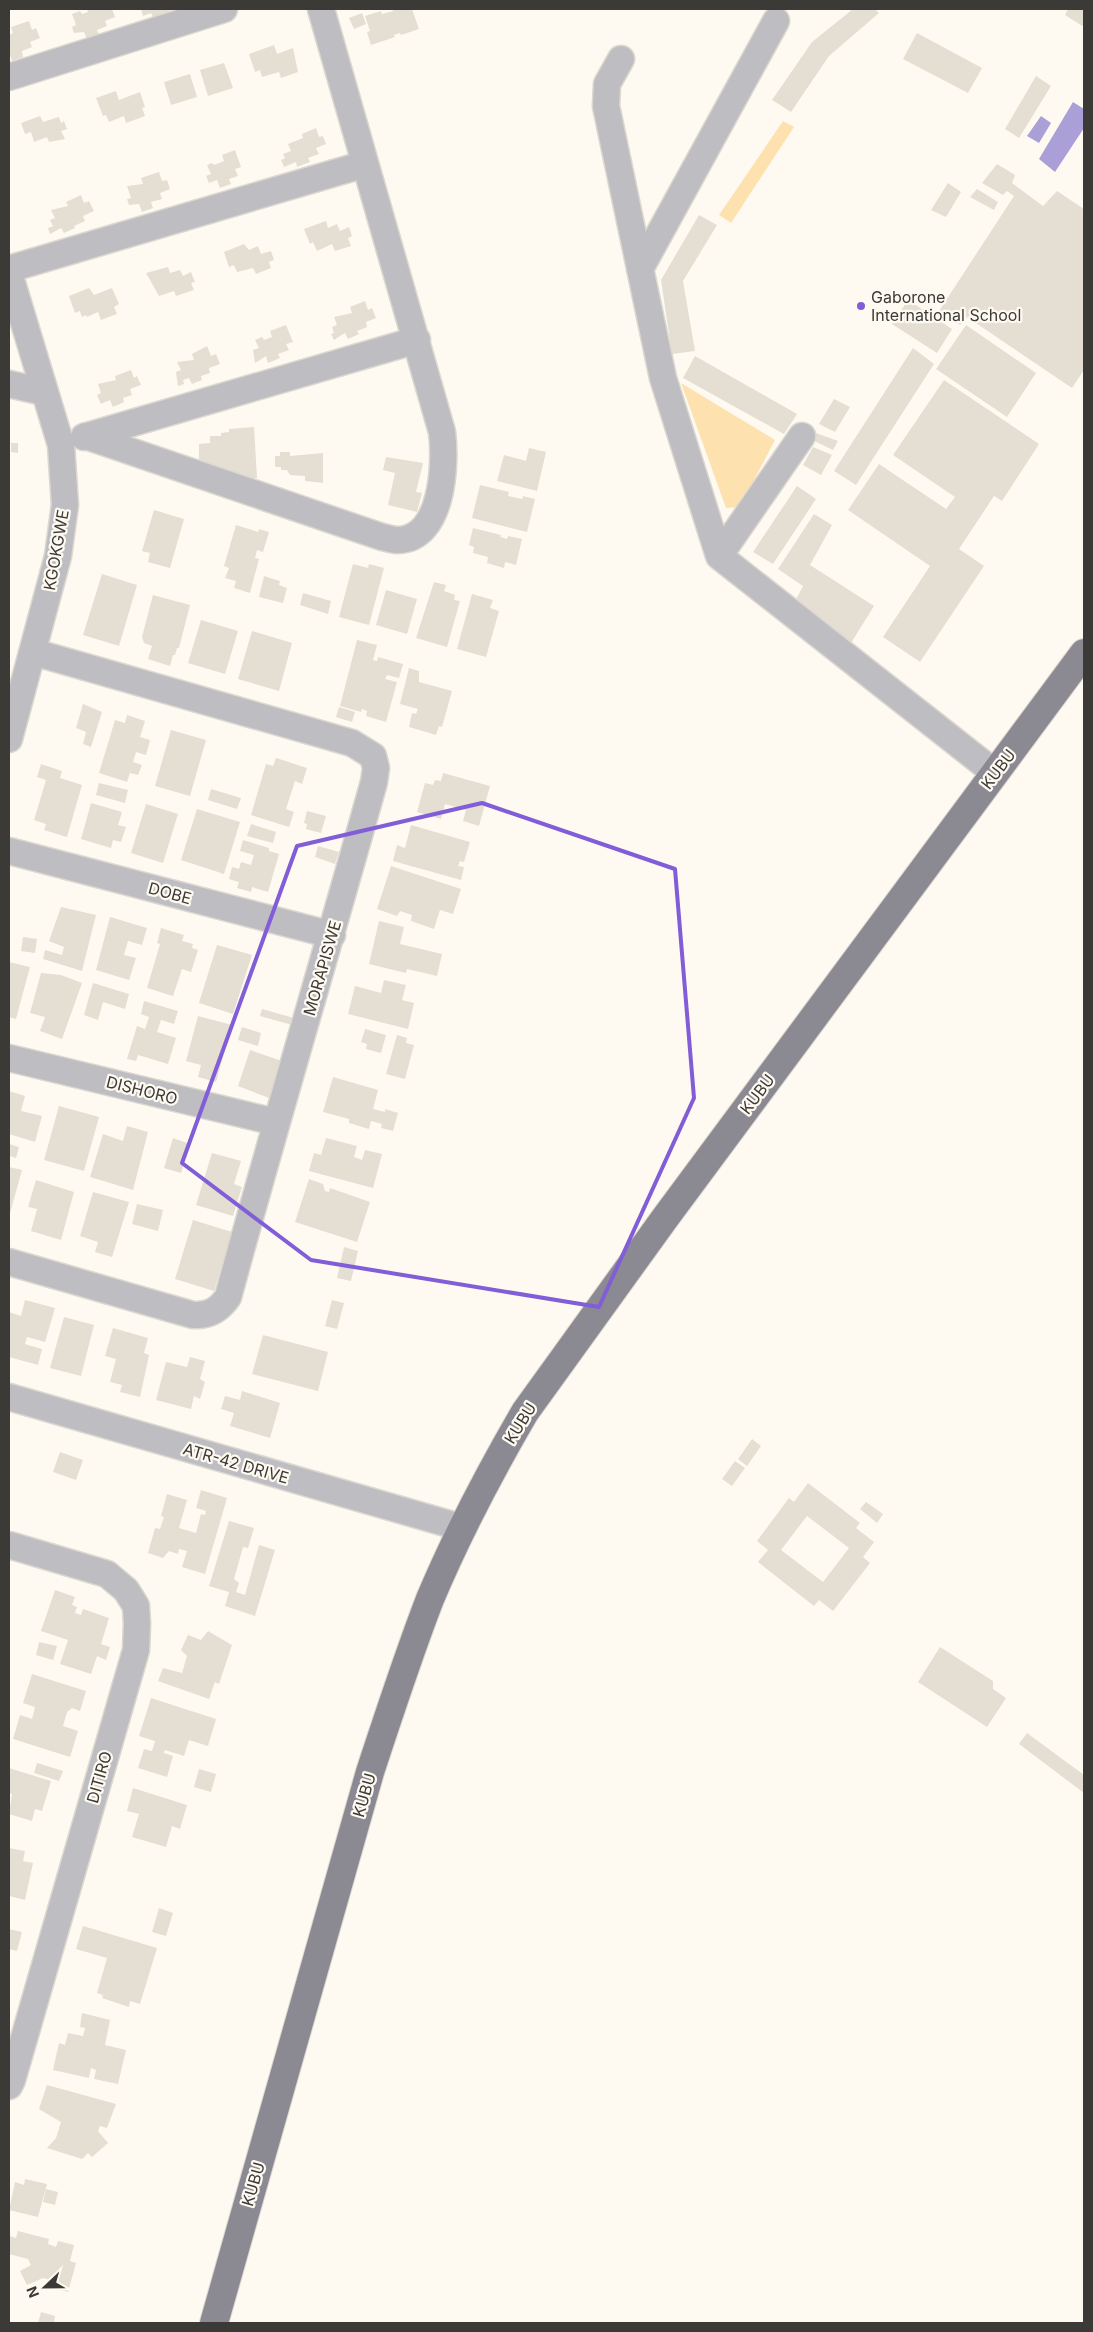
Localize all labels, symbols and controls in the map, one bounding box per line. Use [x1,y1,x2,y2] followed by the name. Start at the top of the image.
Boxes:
[871,287,1021,325] place label: Gaborone International School
[855,300,867,312] marker: Gaborone International School
[39,508,73,592] street label: KGOKGWE
[976,745,1020,793] street label: KUBU
[146,878,194,908] street label: DOBE
[299,918,345,1018] street label: MORAPISWE
[735,1070,779,1118] street label: KUBU
[104,1071,180,1109] street label: DISHORO
[500,1399,540,1447] street label: KUBU
[181,1438,291,1488] street label: ATR-42 DRIVE
[82,1749,116,1805] street label: DITIRO
[348,1771,380,1819] street label: KUBU
[237,2160,269,2208] street label: KUBU
[20,2262,70,2312] north arrow
[23,2284,42,2300] text: N

